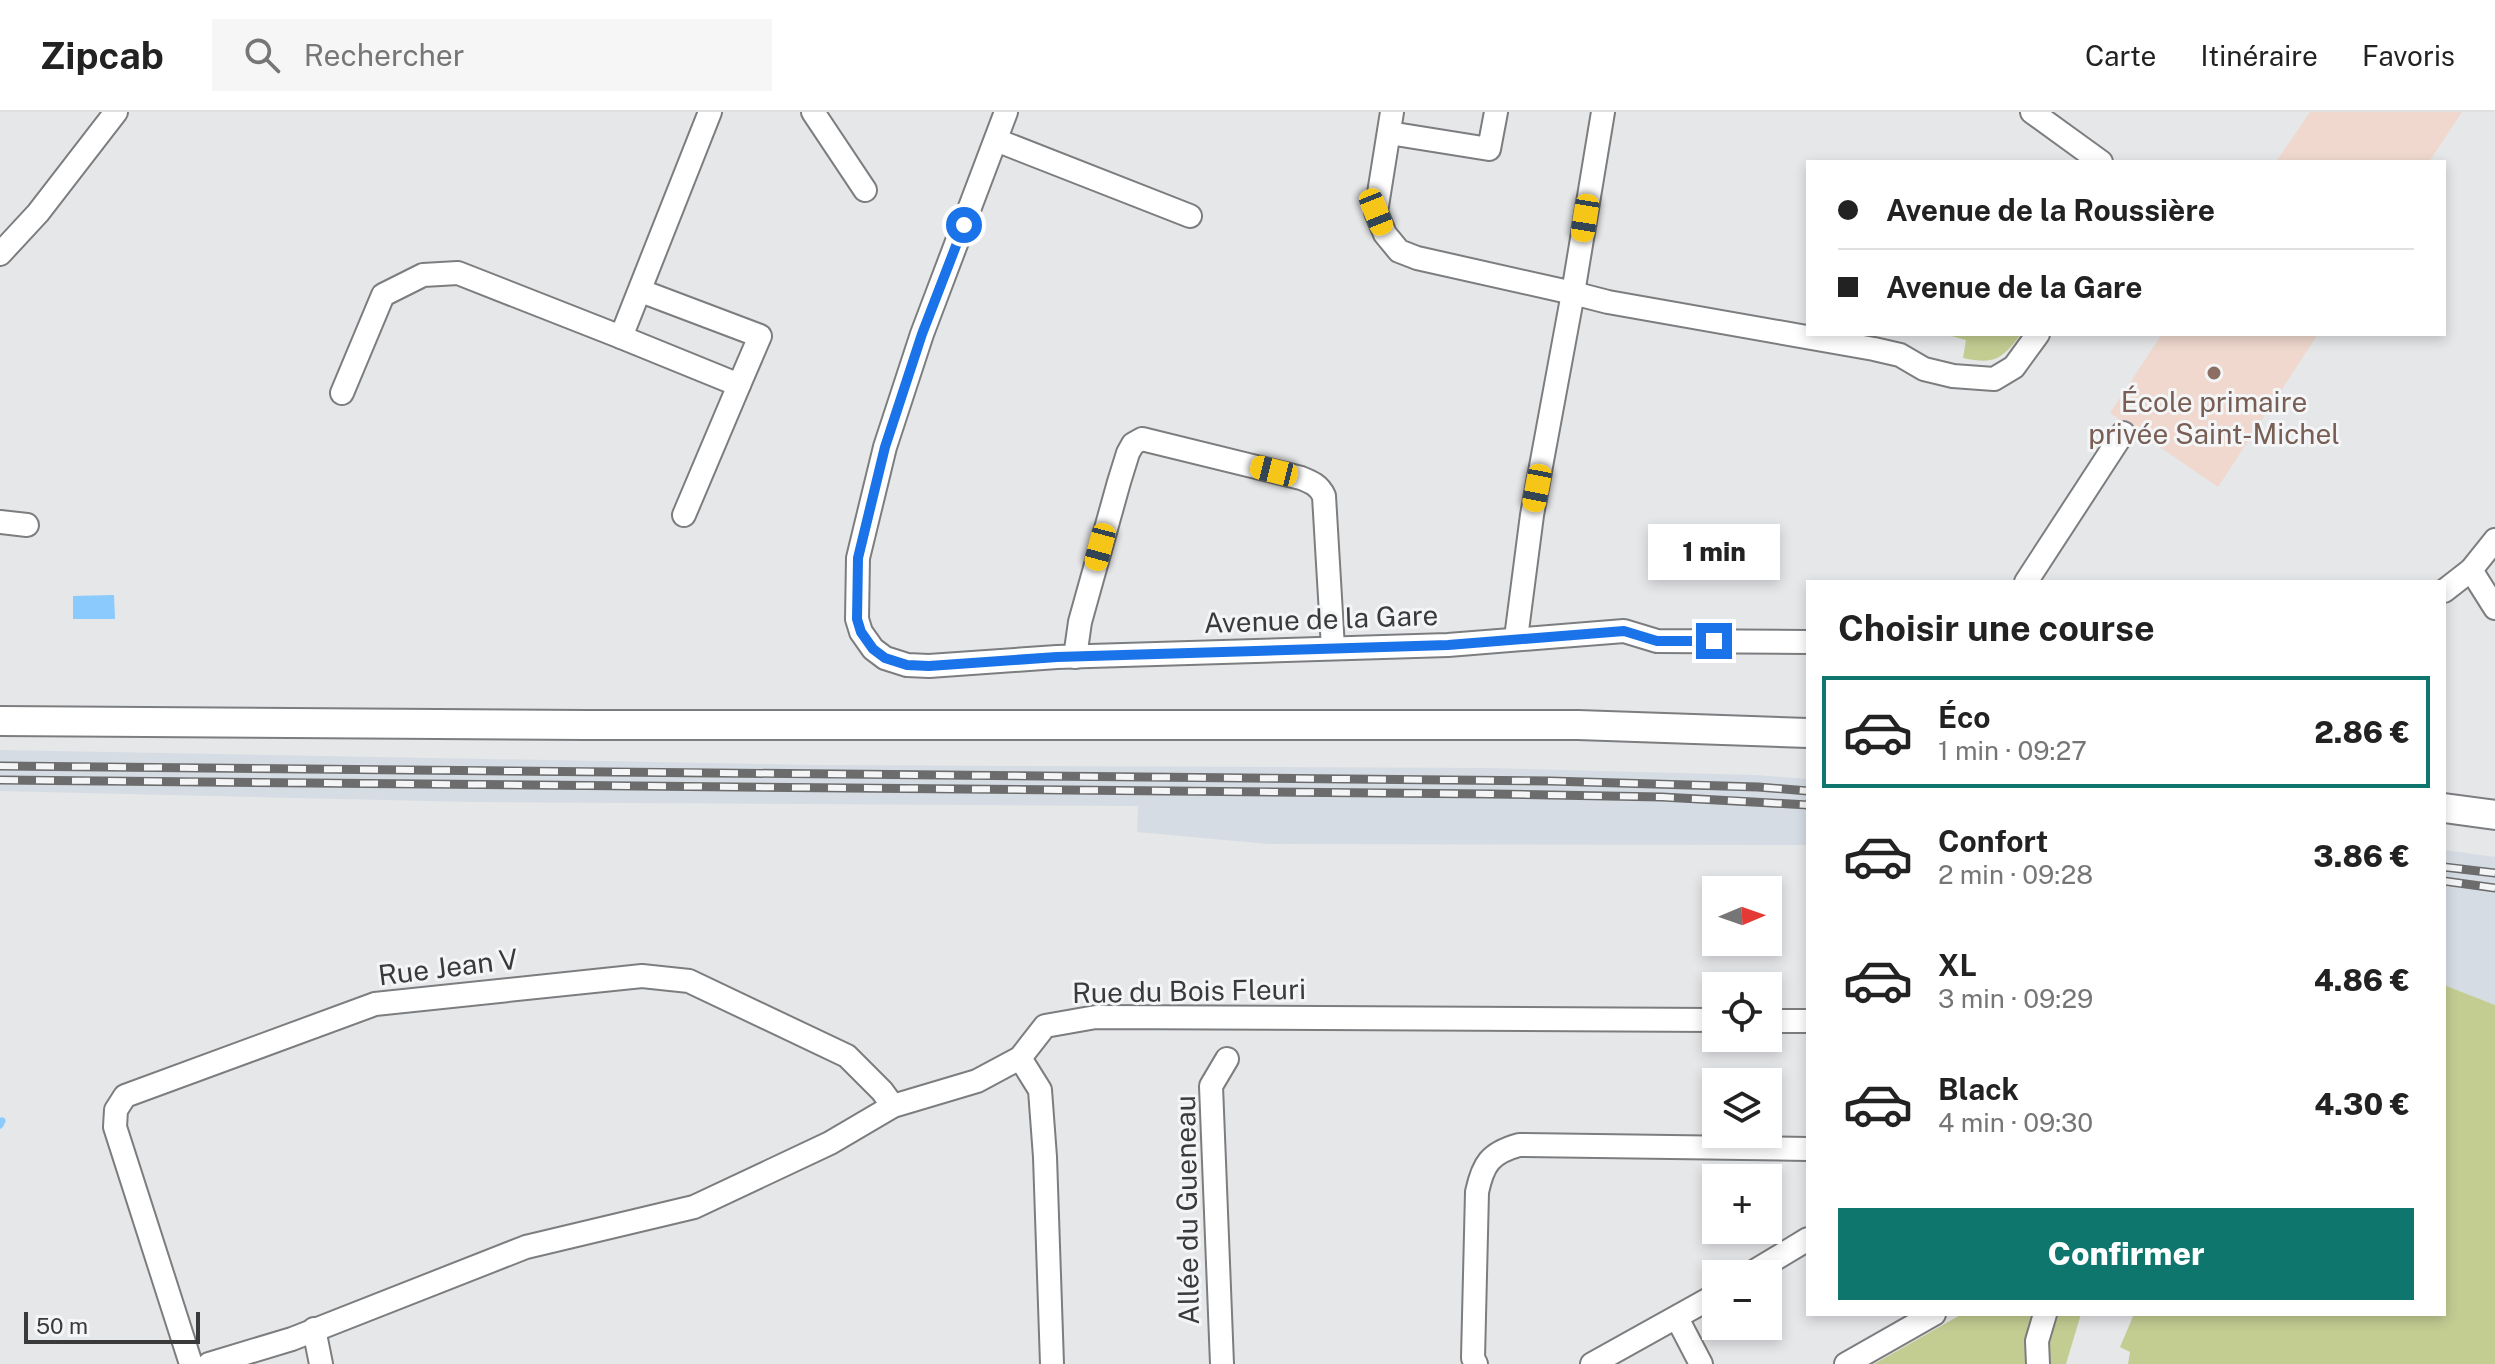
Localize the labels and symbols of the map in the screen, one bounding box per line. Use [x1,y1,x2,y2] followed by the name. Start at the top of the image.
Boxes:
[1356,185,1396,239] car
[1569,192,1601,244] car
[946,207,982,243] route start
[2205,364,2223,382] marker: École primaire privée Saint-Michel
[2088,385,2340,450] place label: École primaire privée Saint-Michel
[1248,454,1300,488] car
[1521,462,1553,514] car
[1082,521,1118,573] car
[1648,525,1780,581] callout: 1 min
[1203,598,1439,639] street label: Avenue de la Gare
[1696,623,1732,659] route end
[1702,876,1782,956] north arrow
[376,942,520,991] street label: Rue Jean V
[1072,972,1306,1009] street label: Rue du Bois Fleuri
[1168,1095,1205,1325] street label: Allée du Gueneau
[24,1308,200,1344] scale bar

